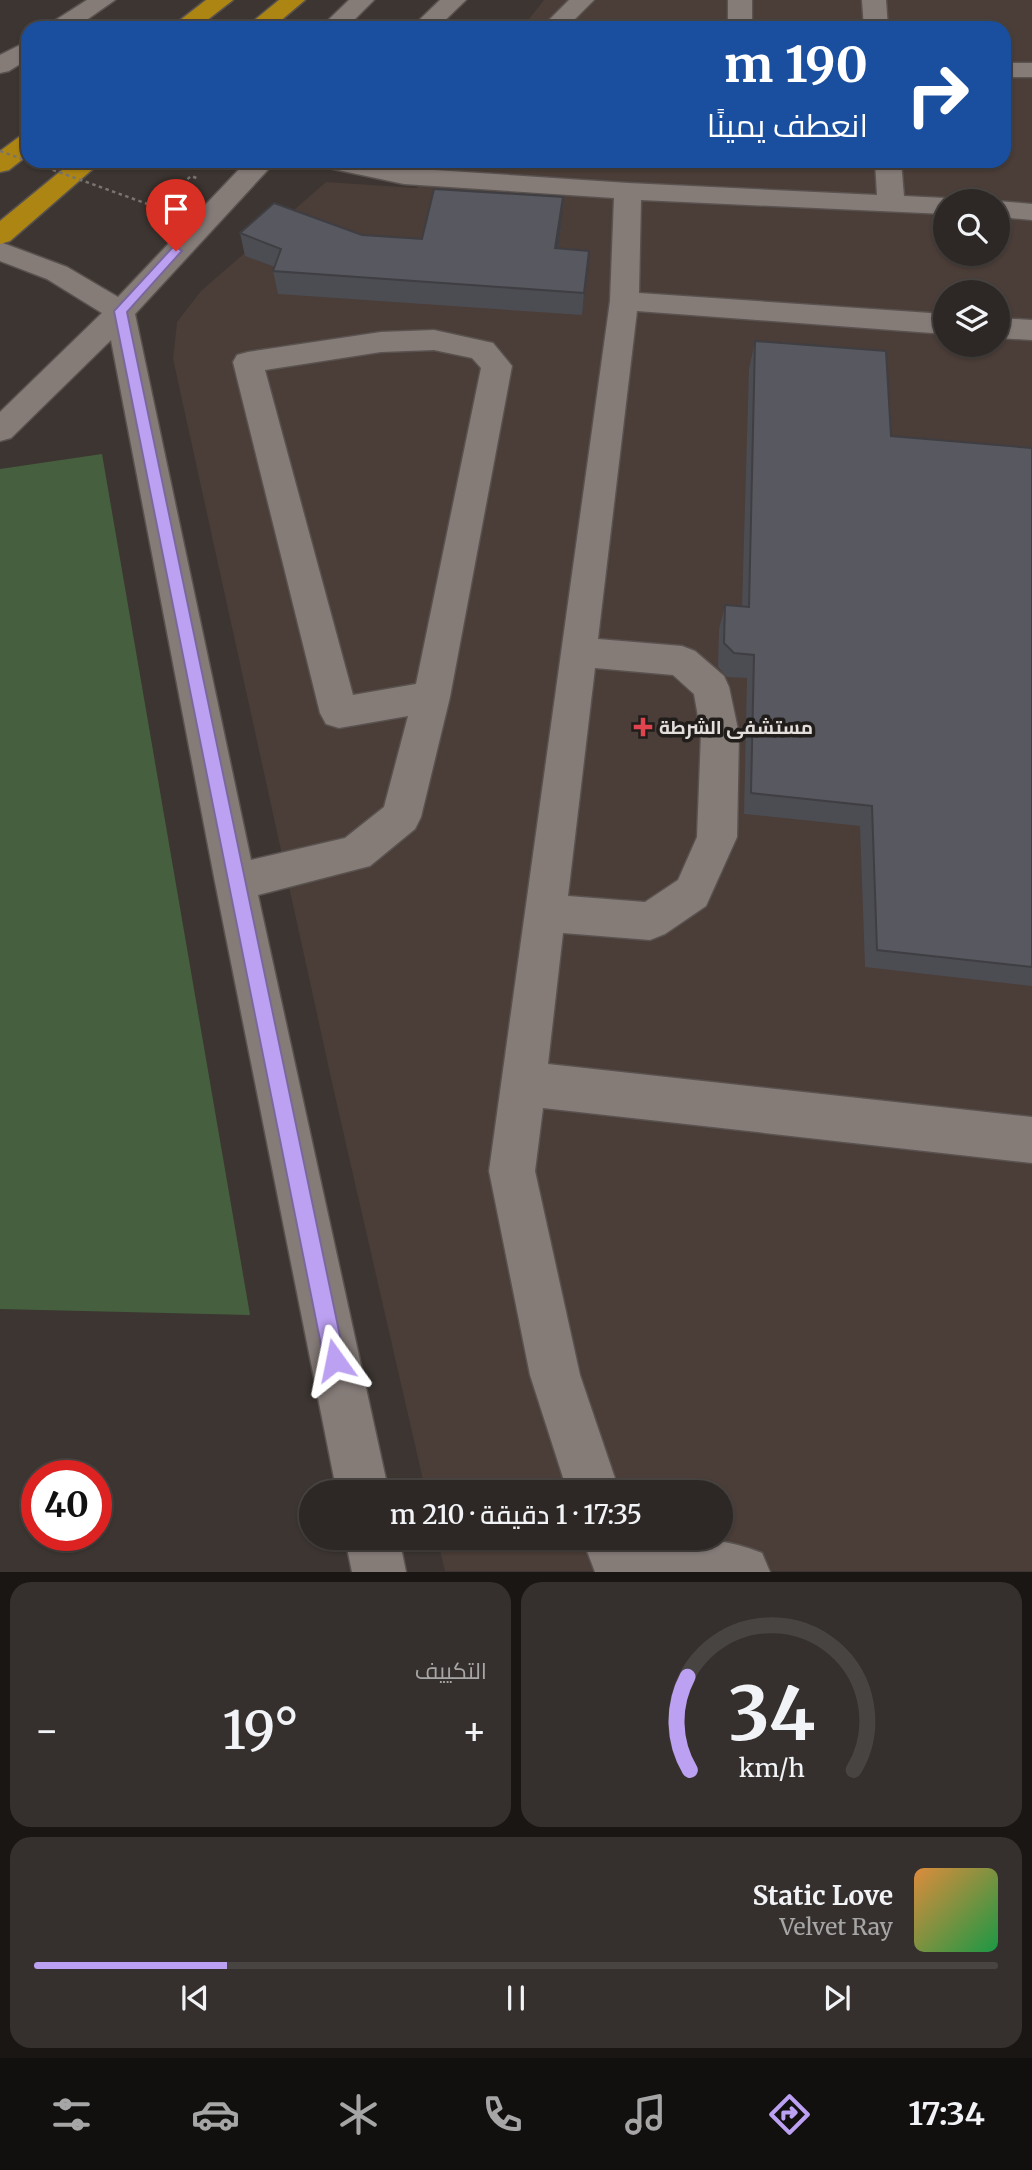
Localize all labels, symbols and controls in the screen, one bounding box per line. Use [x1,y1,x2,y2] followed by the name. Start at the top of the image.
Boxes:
[724,34,868,95] text: 190 m
[892,49,983,140] icon: right
[707,106,868,146] text: انعطف يمينًا
[146,179,206,251] pin
[933,189,1010,357] map controls
[933,189,1010,266] button: search
[157,190,195,228] icon: arrive
[933,280,1010,357] button: layers
[659,715,813,739] place label: مستشفى الشرطة
[633,717,653,737] marker: مستشفى الشرطة
[298,1323,372,1397] position arrow
[21,1460,112,1551] speed limit sign: 40
[390,1498,642,1531] text: 17:35 · 1 دقيقة · 210 m
[415,1656,487,1685] text: التكييف
[728,1669,815,1761] text: 34
[222,1698,299,1763] text: 19°
[34,1707,59,1754] text: −
[462,1707,487,1754] text: +
[738,1752,805,1784] text: km/h
[753,1879,893,1912] text: Static Love
[780,1912,893,1941] text: Velvet Ray
[176,1979,214,2017] icon: previous
[497,1979,535,2017] icon: pause
[818,1979,856,2017] icon: next
[47,2090,96,2139] icon: filters
[191,2090,240,2139] icon: car
[334,2090,383,2139] icon: climate
[478,2090,527,2139] icon: phone
[621,2090,670,2139] icon: music
[765,2090,814,2139] icon: directions
[908,2094,985,2134] text: 17:34

